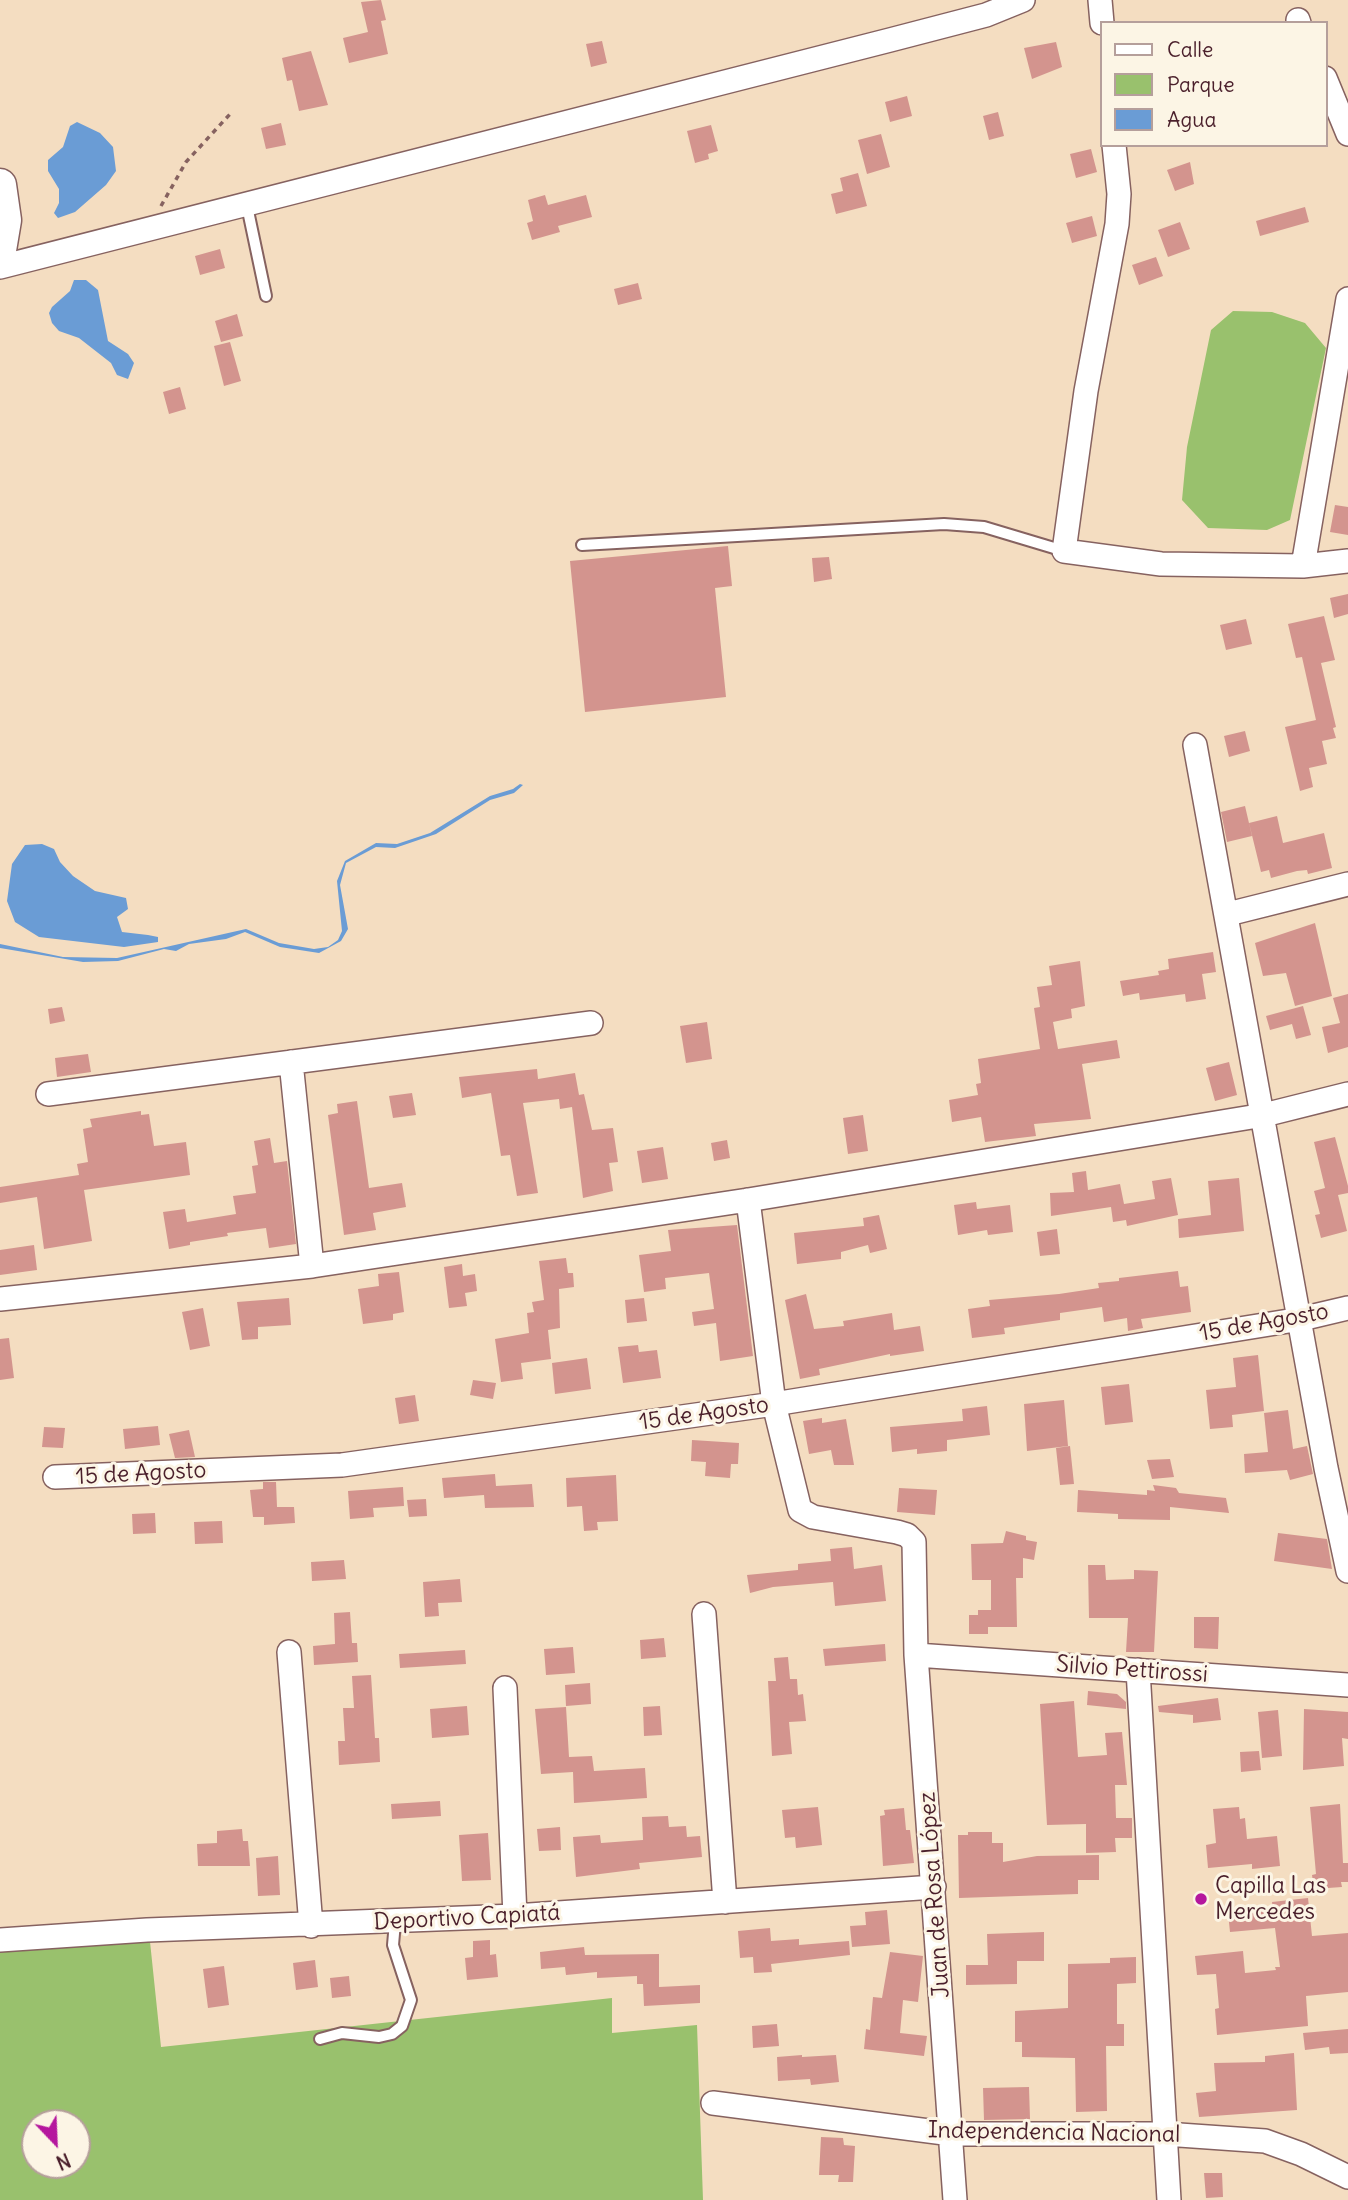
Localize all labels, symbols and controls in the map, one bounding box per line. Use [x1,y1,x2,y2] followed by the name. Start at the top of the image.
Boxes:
[1100,21,1327,147] legend
[1167,36,1213,63] text: Calle
[1167,71,1235,98] text: Parque
[1167,106,1216,133] text: Agua
[1197,1298,1331,1348] street label: 15 de Agosto
[637,1391,771,1437] street label: 15 de Agosto
[75,1457,207,1491] street label: 15 de Agosto
[1055,1651,1209,1689] street label: Silvio Pettirossi
[914,1791,956,1999] street label: Juan de Rosa López
[1215,1872,1326,1926] place label: Capilla Las Mercedes
[1193,1891,1209,1907] marker: Capilla Las Mercedes
[373,1899,561,1937] street label: Deportivo Capiatá
[21,2109,91,2179] north arrow
[928,2117,1180,2149] street label: Independencia Nacional
[53,2148,74,2175] text: N

